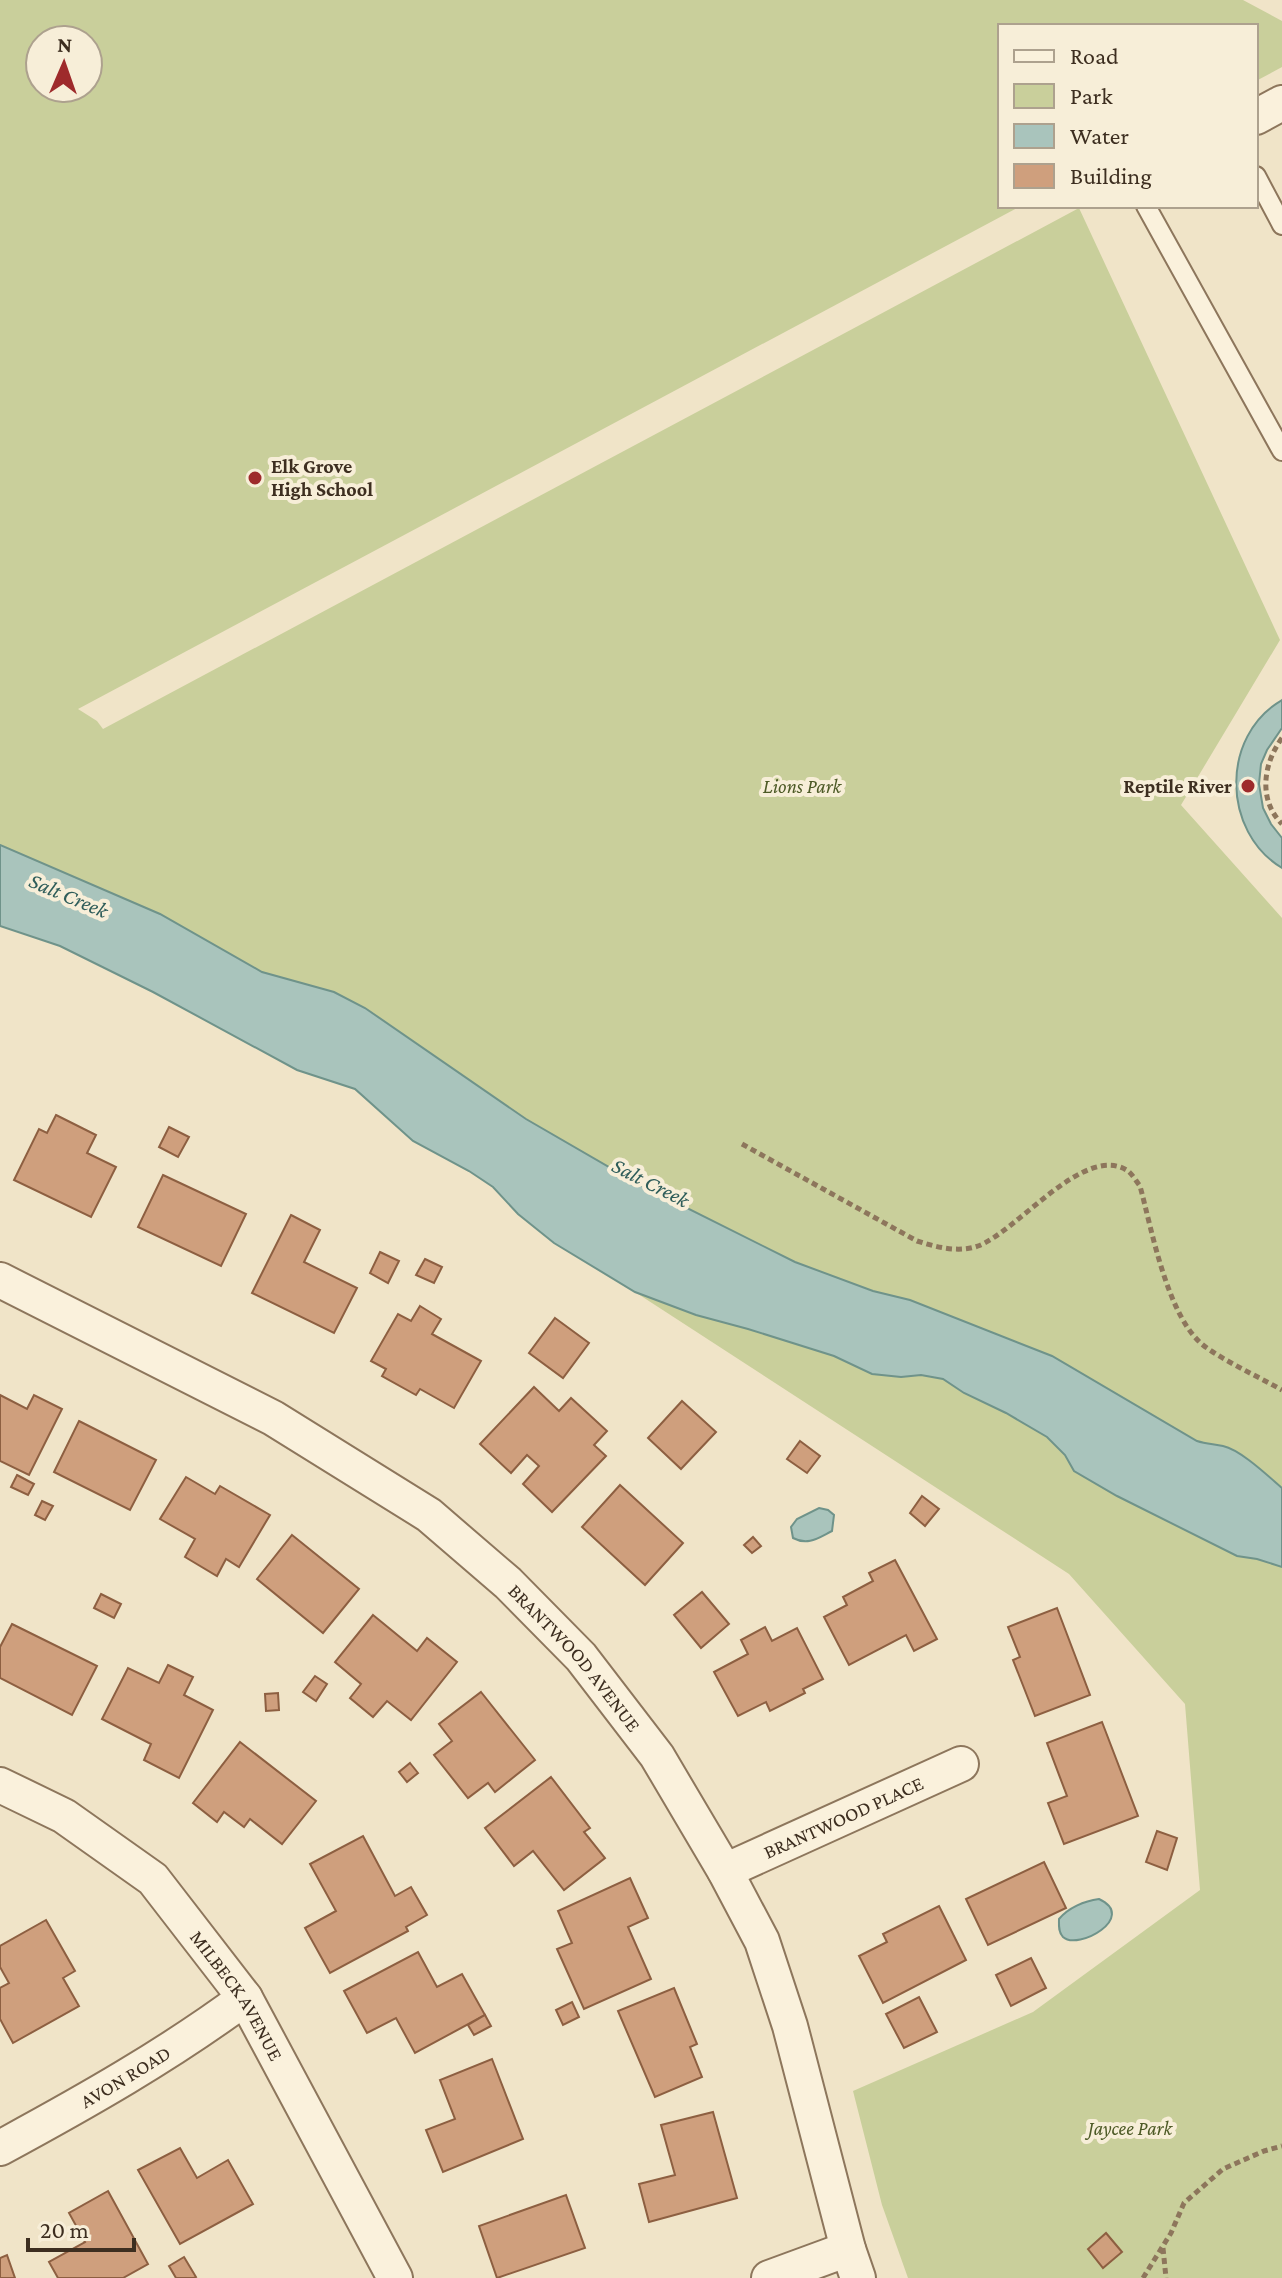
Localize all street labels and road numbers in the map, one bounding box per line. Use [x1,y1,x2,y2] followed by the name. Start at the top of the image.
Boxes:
[504,1579,645,1736] street label: BRANTWOOD AVENUE
[760,1772,927,1863] street label: BRANTWOOD PLACE
[186,1926,287,2064] street label: MILBECK AVENUE
[76,2041,174,2112] street label: AVON ROAD

